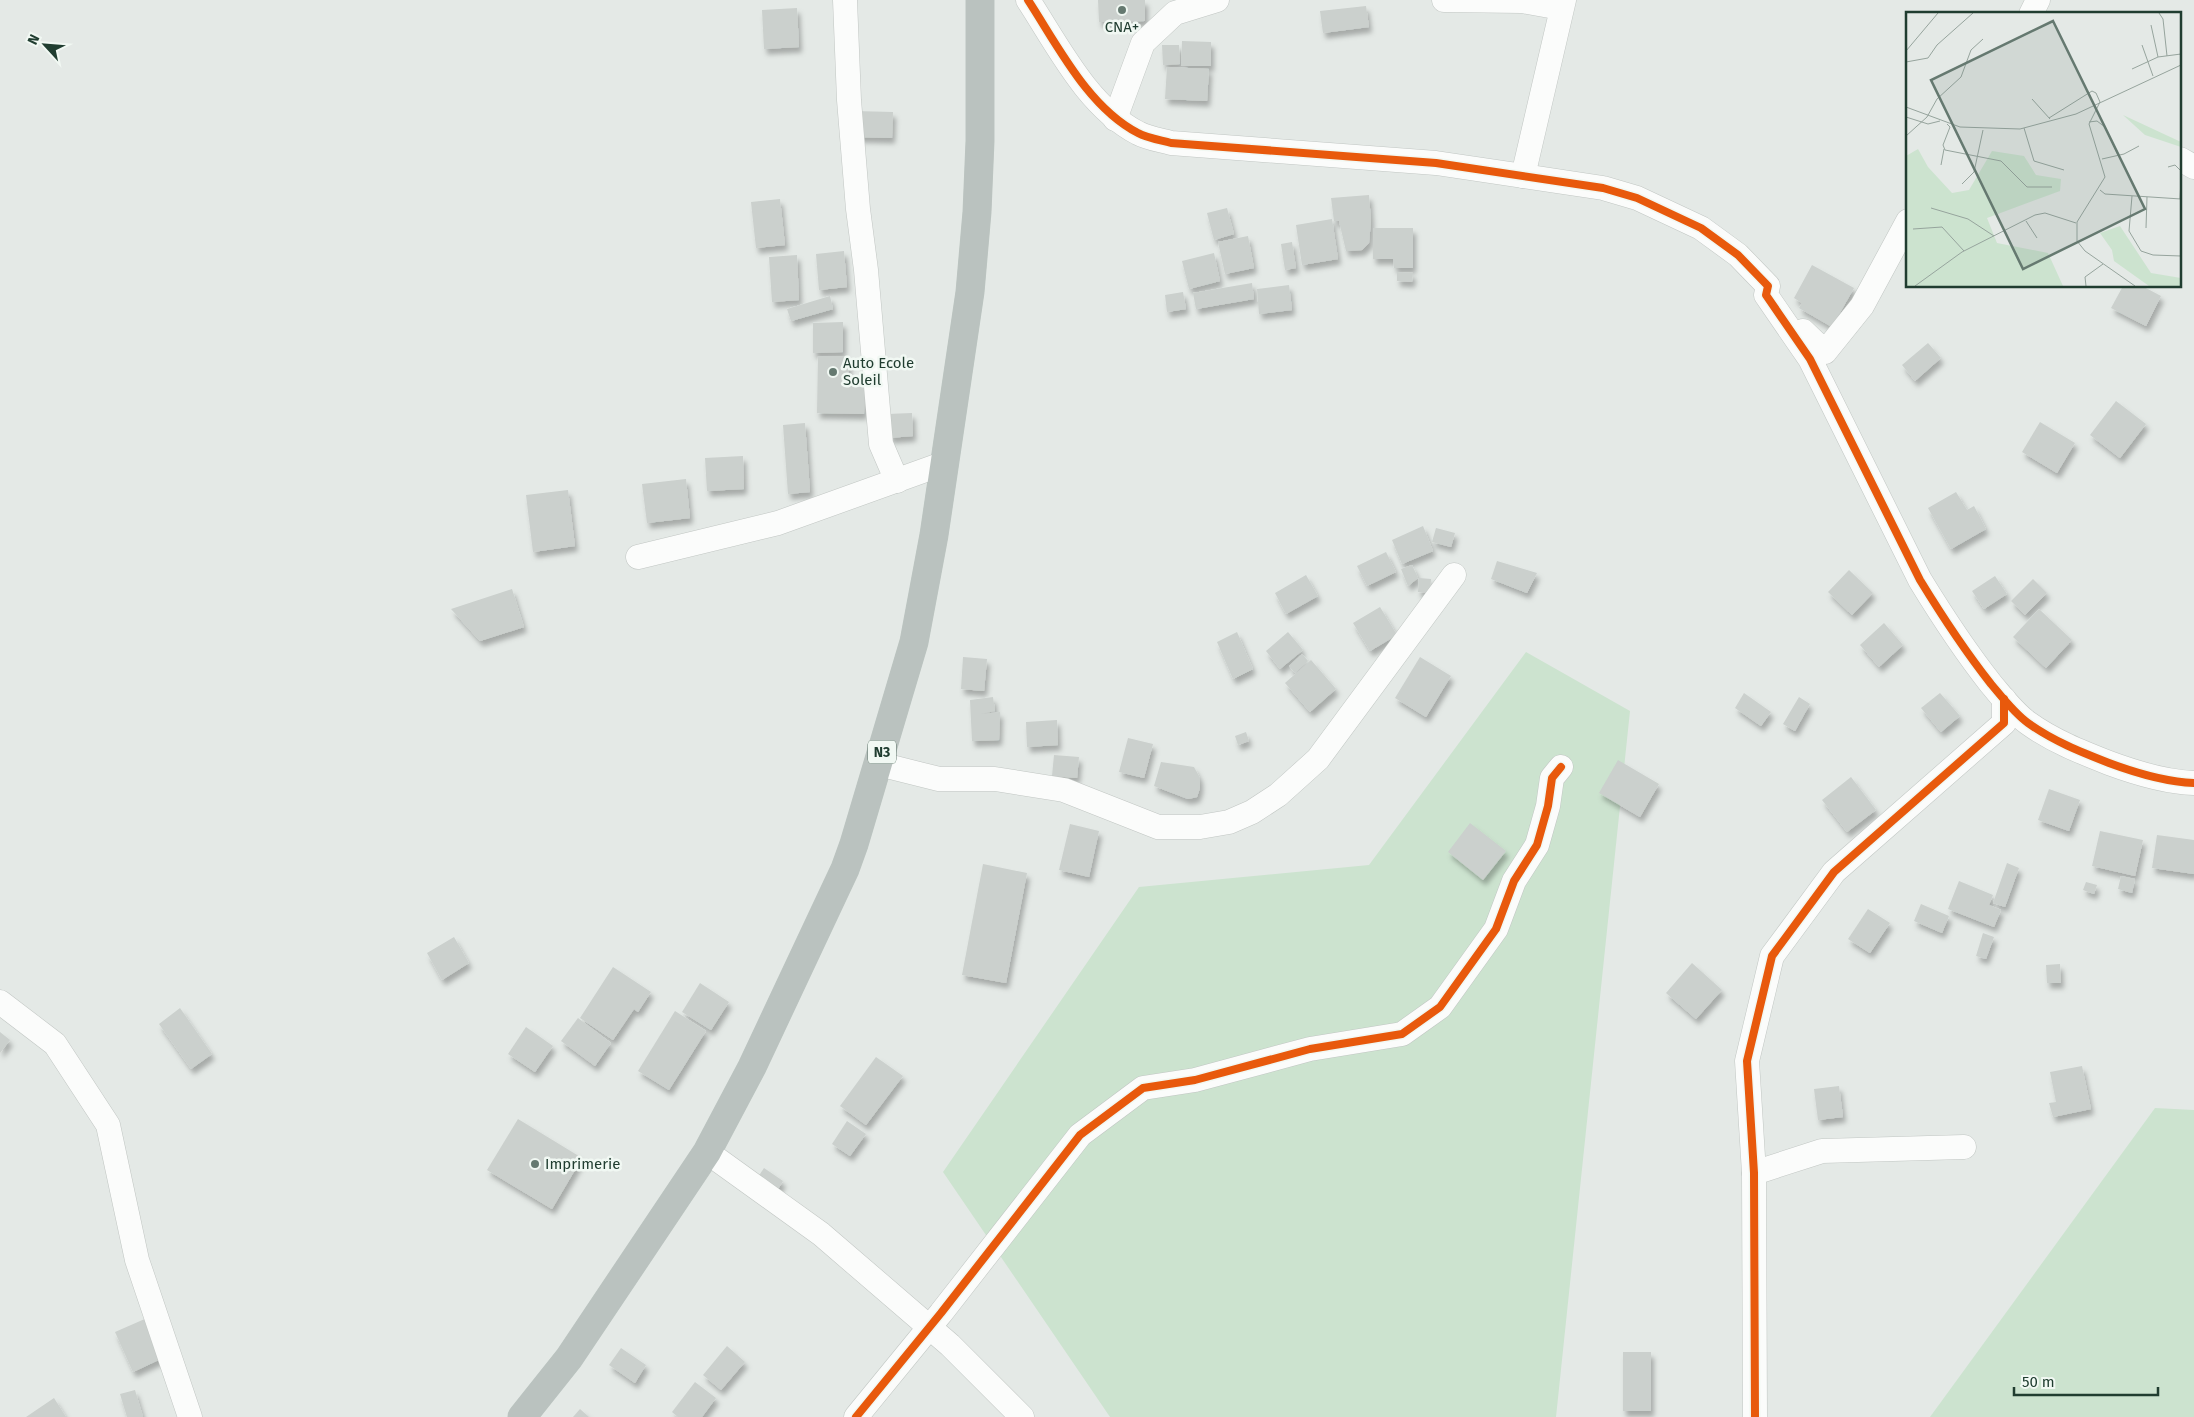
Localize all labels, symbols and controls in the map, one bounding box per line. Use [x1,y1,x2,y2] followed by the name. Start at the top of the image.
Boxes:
[1116,4,1128,16] marker: CNA+
[1906,12,2182,288] inset map
[1105,18,1139,36] place label: CNA+
[20,20,70,70] north arrow
[24,32,43,47] text: N
[843,354,914,389] place label: Auto Ecole Soleil
[827,366,839,378] marker: Auto Ecole Soleil
[868,740,896,764] road number: N3
[545,1155,620,1173] place label: Imprimerie
[529,1158,541,1170] marker: Imprimerie
[2014,1364,2158,1396] scale bar
[2022,1373,2055,1391] text: 50 m

